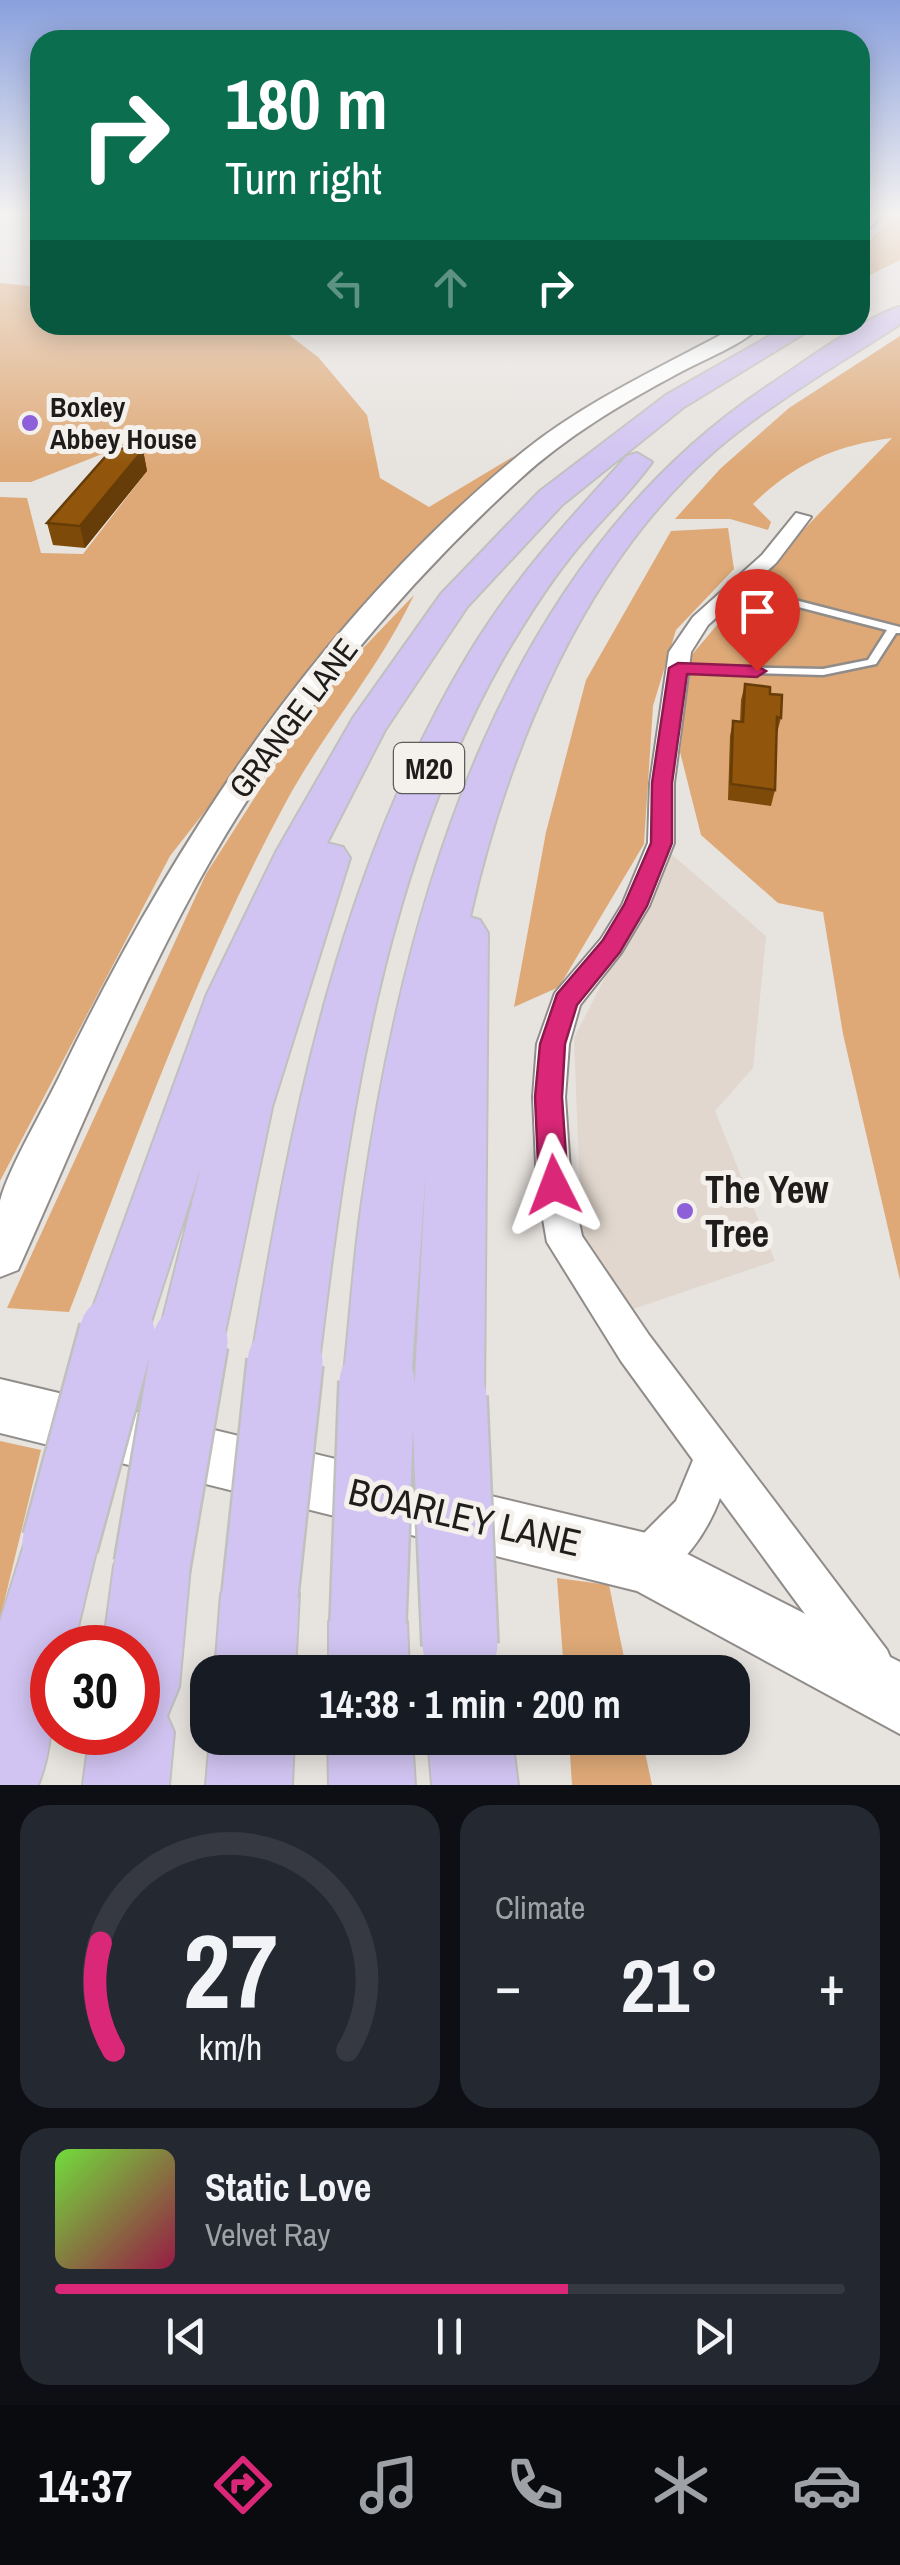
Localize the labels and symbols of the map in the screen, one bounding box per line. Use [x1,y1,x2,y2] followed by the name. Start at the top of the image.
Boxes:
[50,388,197,458] place label: Boxley Abbey House
[19,412,41,434] marker: Boxley Abbey House
[715,569,800,672] pin
[219,629,367,807] street label: GRANGE LANE
[394,743,464,793] road number: M20
[502,1133,606,1237] position arrow
[705,1164,829,1259] place label: The Yew Tree
[674,1200,696,1222] marker: The Yew Tree
[344,1466,586,1568] street label: BOARLEY LANE
[30,1625,160,1755] speed limit sign: 30

